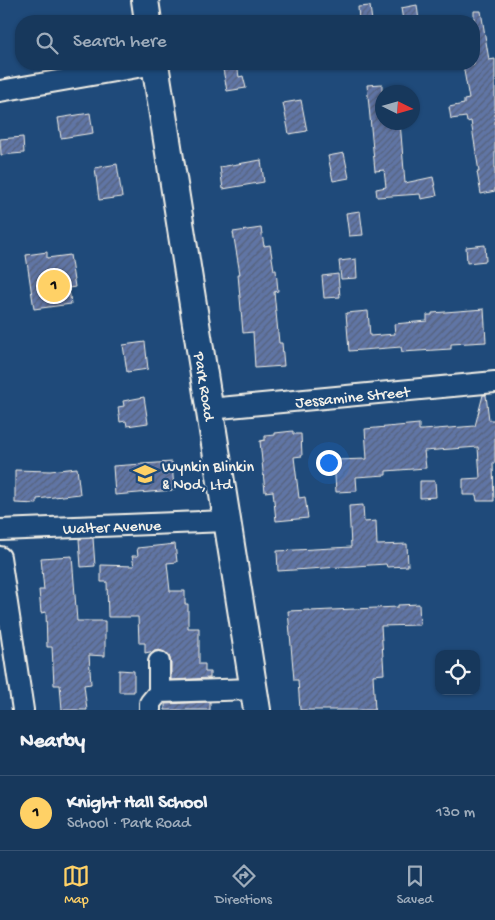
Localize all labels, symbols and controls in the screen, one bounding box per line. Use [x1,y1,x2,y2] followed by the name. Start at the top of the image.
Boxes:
[15,15,480,70] search box
[33,29,61,57] icon: search
[73,31,167,54] text: Search here
[375,85,420,130] north arrow
[38,267,70,305] pin: 1
[187,350,217,424] street label: Park Road
[295,384,412,414] street label: Jessamine Street
[316,450,342,476] your location
[162,459,254,496] place label: Wynkin Blinkin & Nod, Ltd
[132,461,158,487] school or university icon: Wynkin Blinkin & Nod, Ltd
[62,518,162,540] street label: Walter Avenue
[435,650,480,695] map controls
[435,650,480,695] button: locate
[20,730,85,755] text: Nearby
[67,792,208,815] text: Knight Hall School
[33,804,39,823] text: 1
[436,804,475,823] text: 130 m
[67,815,190,834] text: School · Park Road
[62,862,90,909] tab: Map
[215,862,272,909] tab: Directions
[397,862,433,909] tab: Saved

